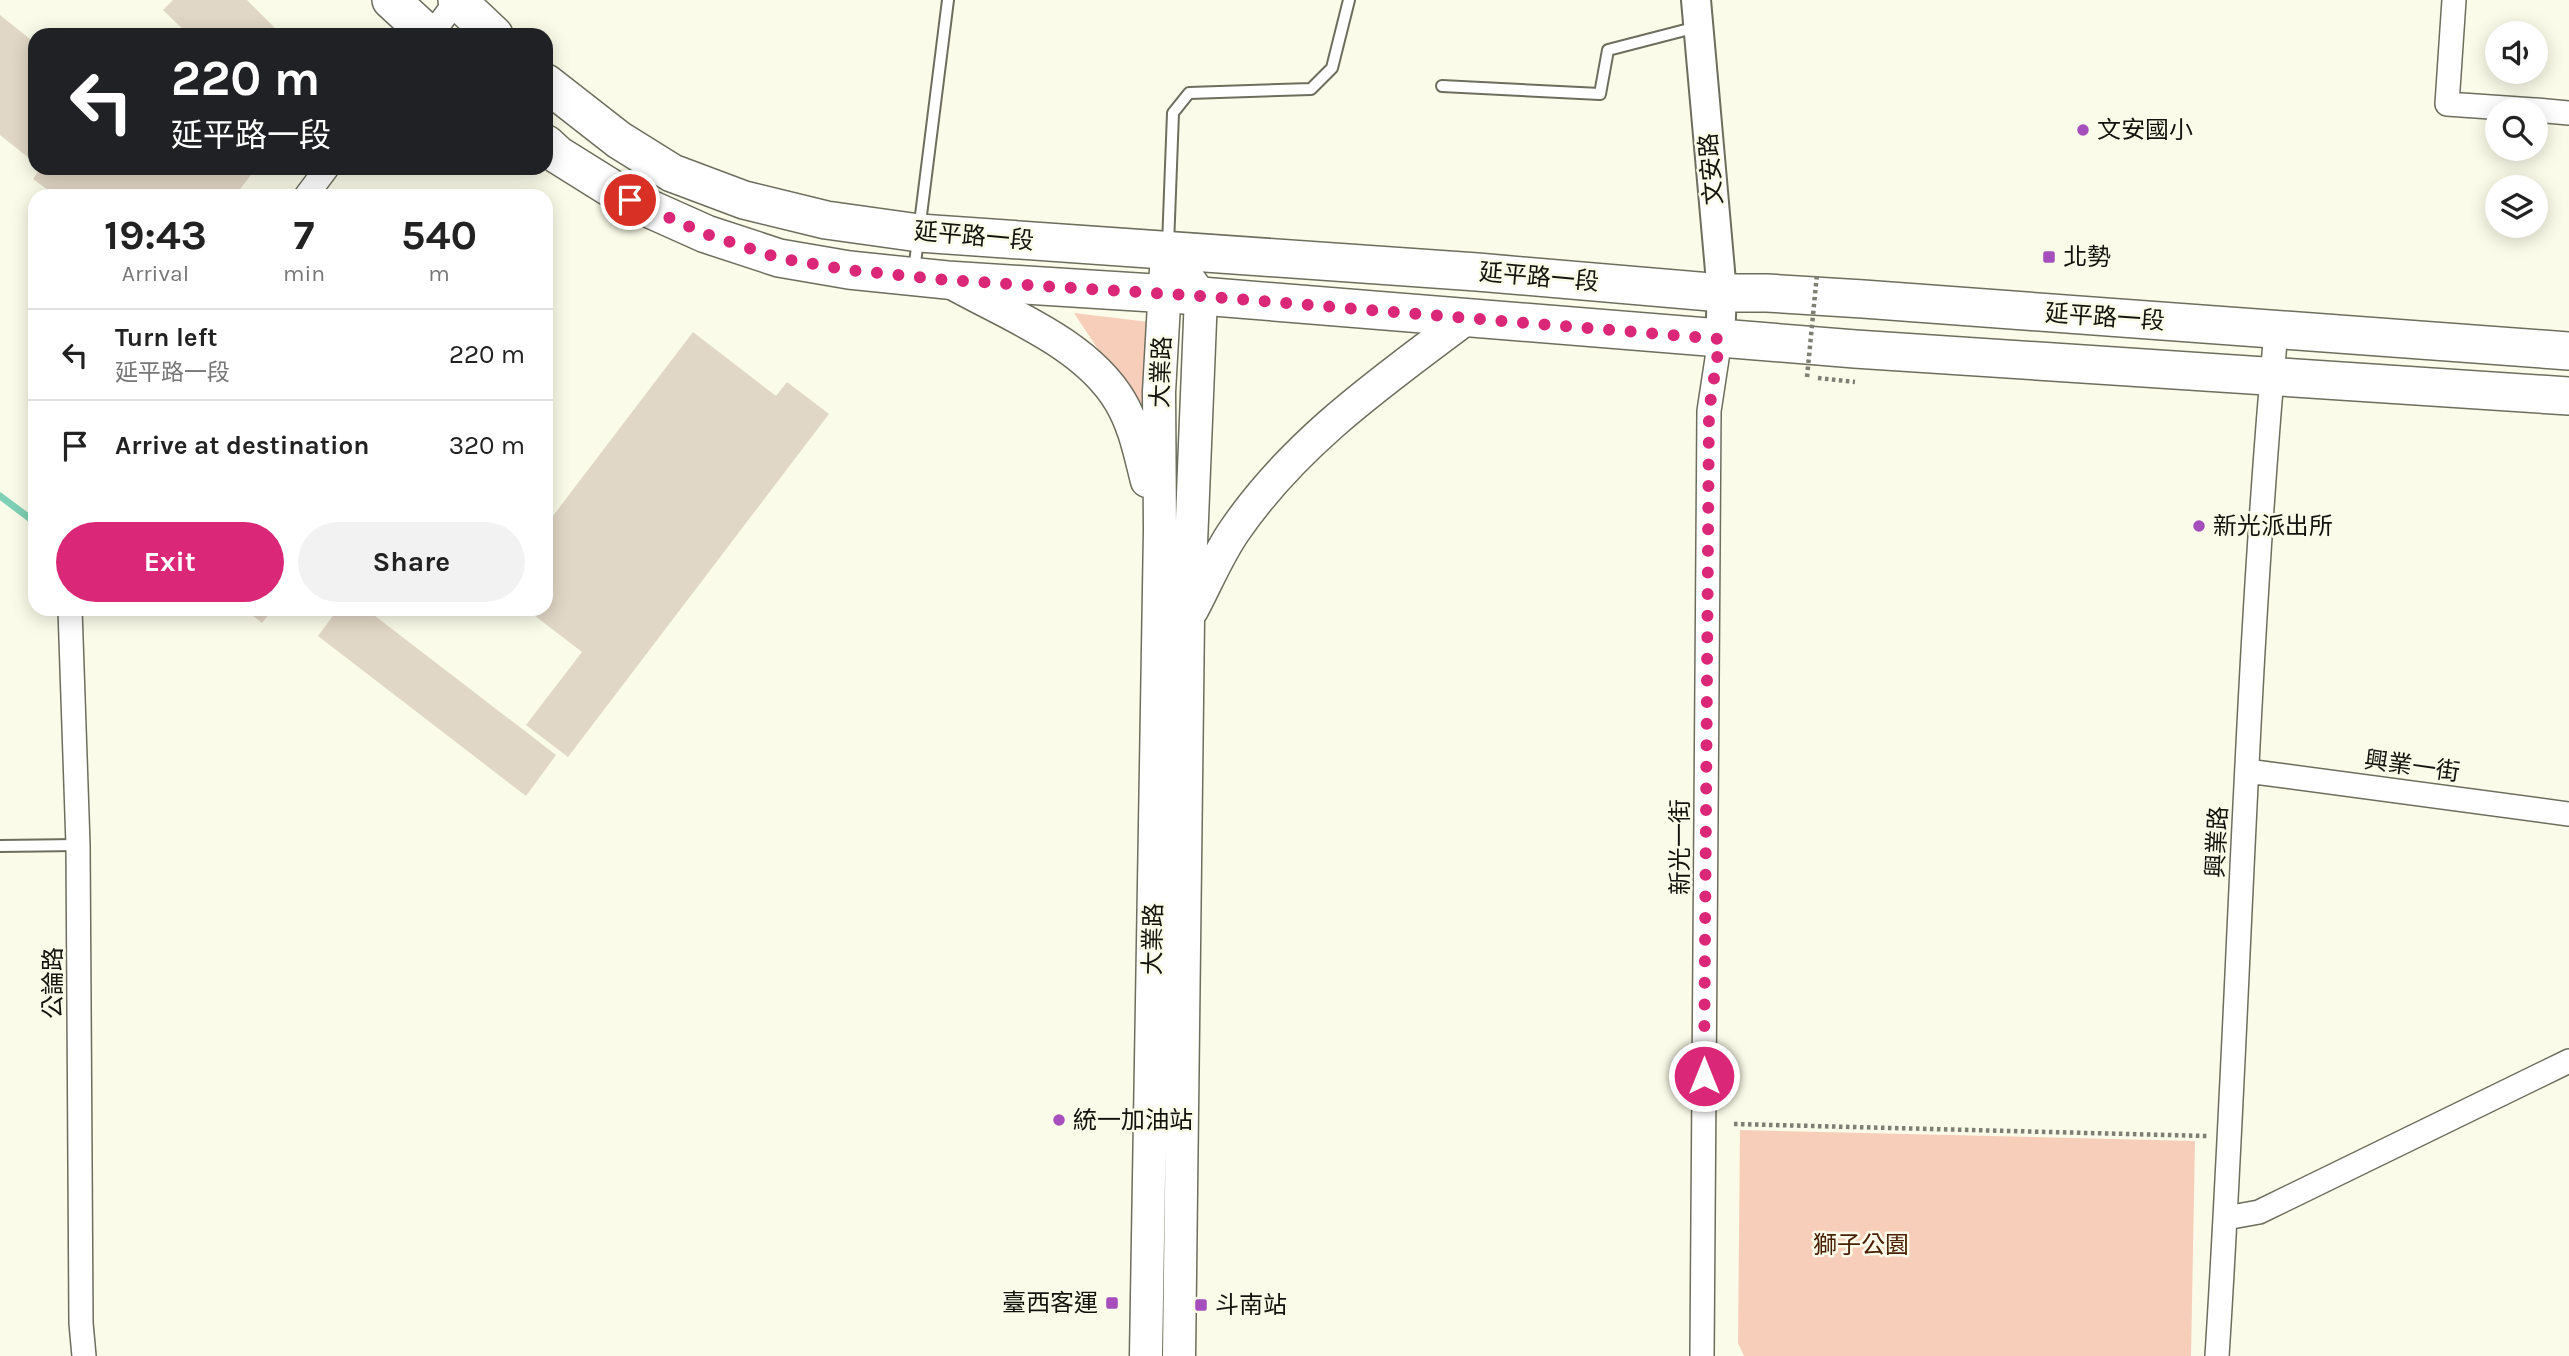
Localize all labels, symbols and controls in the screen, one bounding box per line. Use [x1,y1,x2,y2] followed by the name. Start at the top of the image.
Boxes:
[2485,21,2548,238] map controls
[2485,21,2548,84] button: sound
[171,50,320,107] text: 220 m
[56,56,147,147] icon: left
[2485,98,2548,161] button: search
[2097,116,2193,144] place label: 文安國小
[171,117,331,154] text: 延平路一段
[2075,122,2091,138] marker: 文安國小
[1694,132,1728,206] street label: 文安路
[600,170,660,230] pin
[2485,175,2548,238] button: layers
[611,181,649,219] icon: arrive
[104,210,207,260] text: 19:43
[294,210,314,260] text: 7
[401,210,477,260] text: 540
[913,217,1035,255] street label: 延平路一段
[2063,243,2111,271] place label: 北勢
[2041,249,2057,265] marker: 北勢
[1478,258,1600,296] street label: 延平路一段
[122,260,189,287] text: Arrival
[283,260,325,287] text: min
[428,260,450,287] text: m
[2044,299,2166,335] street label: 延平路一段
[115,322,217,353] text: Turn left
[56,336,94,374] icon: left
[1146,336,1176,408] street label: 大業路
[449,339,525,370] text: 220 m
[115,359,230,386] text: 延平路一段
[56,427,94,465] icon: arrive
[115,430,369,461] text: Arrive at destination
[449,430,525,461] text: 320 m
[2213,512,2333,540] place label: 新光派出所
[2191,518,2207,534] marker: 新光派出所
[56,522,284,602] button: Exit
[298,522,525,602] button: Share
[2363,745,2461,787] street label: 興業一街
[1666,799,1694,895] street label: 新光一街
[2201,805,2233,879] street label: 興業路
[1138,903,1168,975] street label: 大業路
[39,947,67,1019] street label: 公論路
[1667,1039,1741,1113] position arrow
[1073,1106,1193,1134] place label: 統一加油站
[1051,1112,1067,1128] marker: 統一加油站
[1813,1231,1909,1259] park label: 獅子公園
[1002,1289,1098,1317] place label: 臺西客運
[1215,1291,1287,1319] place label: 斗南站
[1104,1295,1120,1311] marker: 臺西客運
[1193,1297,1209,1313] marker: 斗南站

